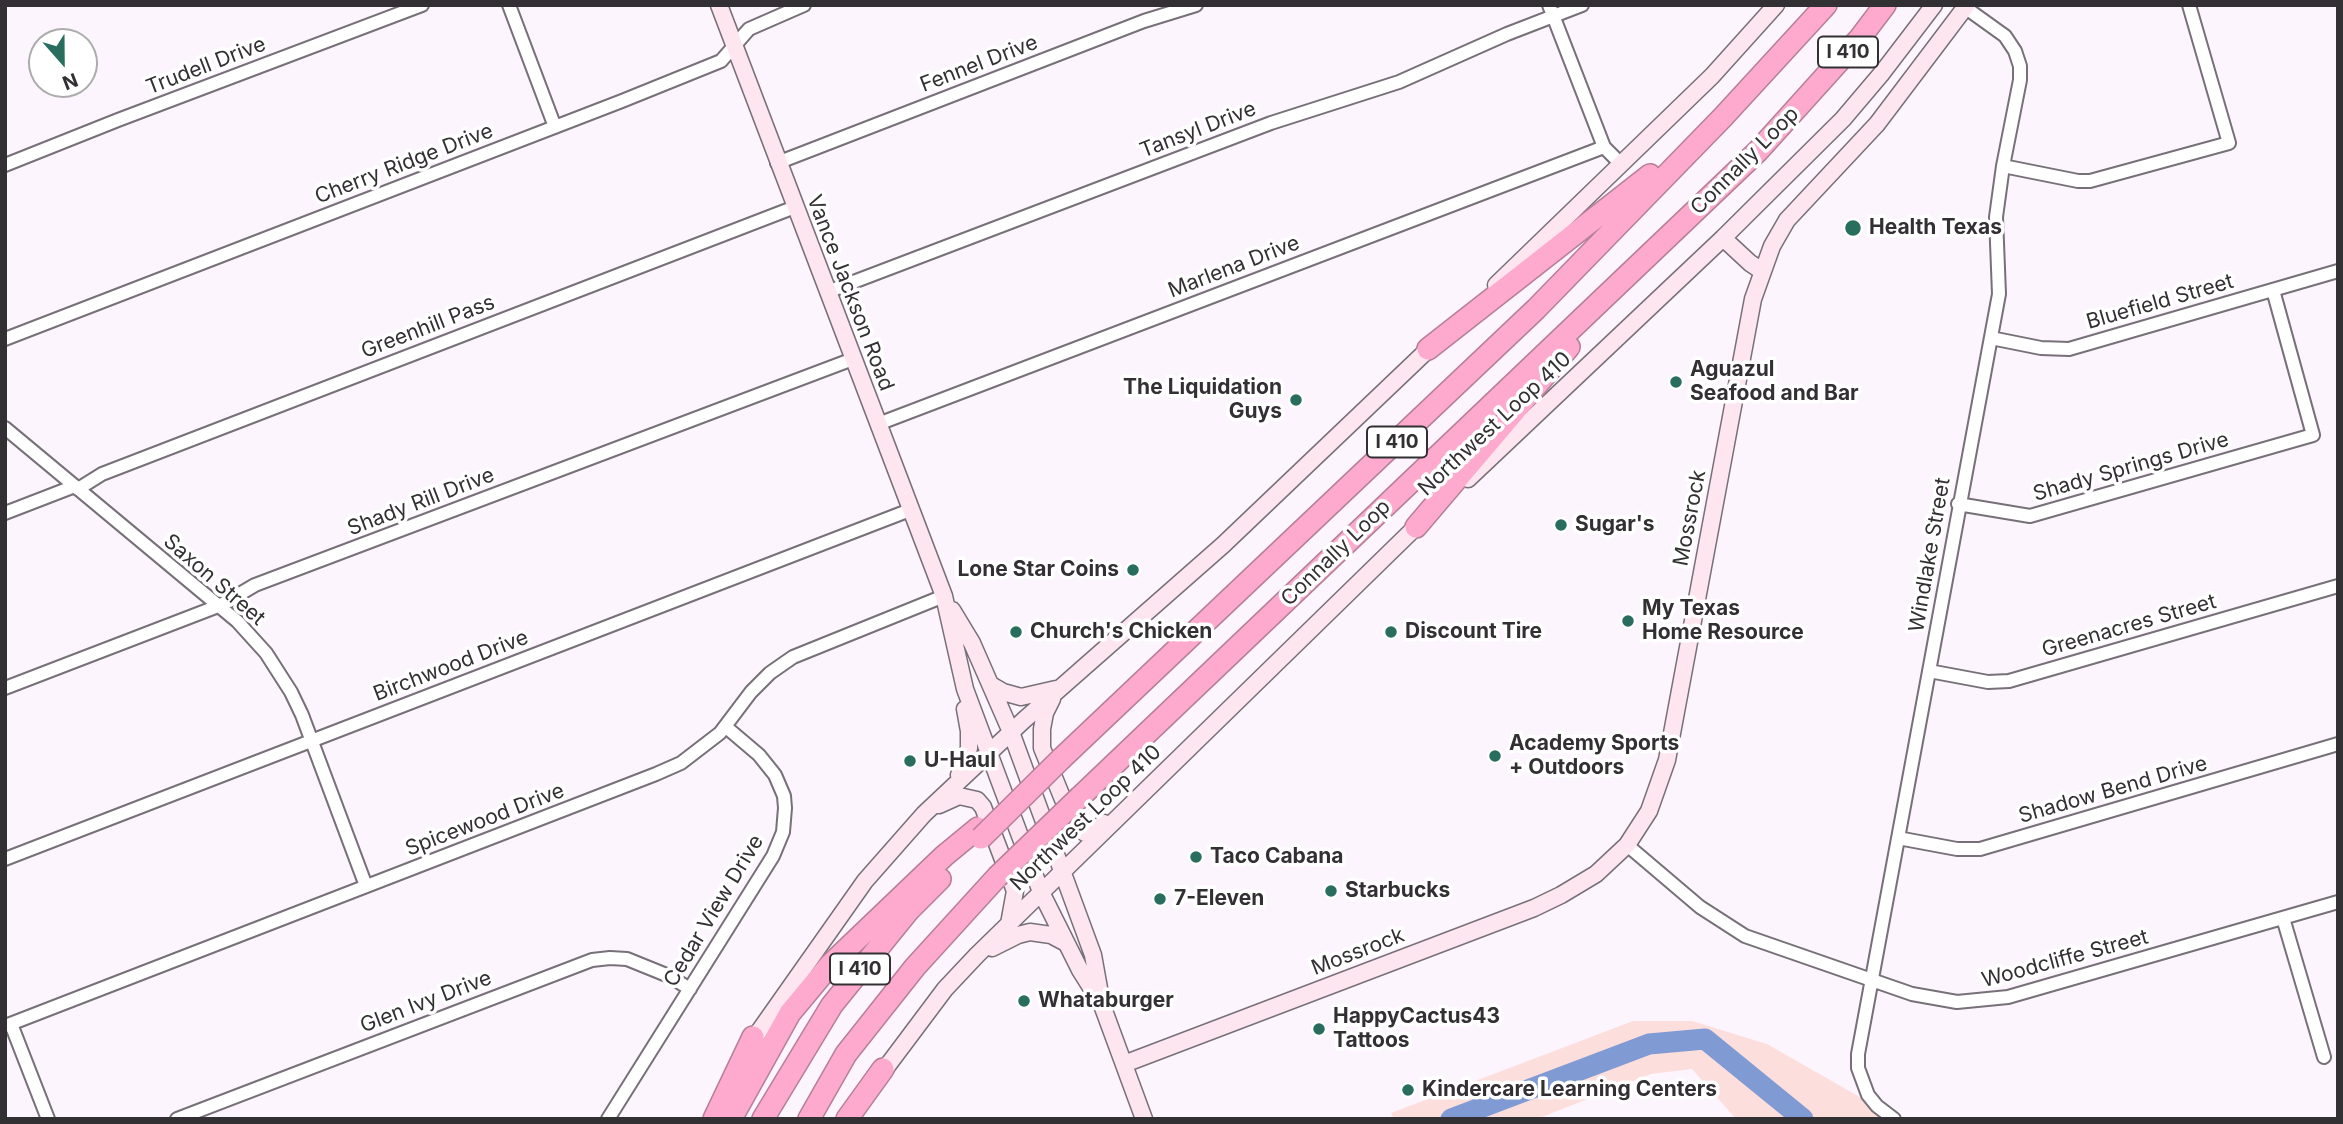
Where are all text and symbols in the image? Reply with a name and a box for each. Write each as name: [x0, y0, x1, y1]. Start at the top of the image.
north arrow: [28, 28, 98, 98]
street label: Fennel Drive: [917, 30, 1041, 98]
street label: Trudell Drive: [143, 32, 269, 100]
road number: I 410: [1818, 36, 1878, 68]
text: N: [59, 68, 81, 95]
street label: Tansyl Drive: [1136, 96, 1260, 164]
street label: Connally Loop: [1686, 102, 1804, 220]
street label: Cherry Ridge Drive: [311, 118, 497, 210]
street label: Vance Jackson Road: [801, 192, 899, 394]
place label: Health Texas: [1869, 215, 2002, 241]
marker: Health Texas: [1843, 218, 1863, 238]
street label: Marlena Drive: [1165, 230, 1303, 304]
street label: Bluefield Street: [2084, 269, 2236, 335]
street label: Greenhill Pass: [358, 290, 498, 364]
street label: Northwest Loop 410: [1413, 347, 1577, 501]
place label: Aguazul Seafood and Bar: [1690, 357, 1859, 407]
marker: Aguazul Seafood and Bar: [1668, 374, 1684, 390]
place label: The Liquidation Guys: [1123, 375, 1282, 425]
marker: The Liquidation Guys: [1288, 392, 1304, 408]
road number: I 410: [1367, 426, 1427, 458]
street label: Shady Springs Drive: [2030, 427, 2232, 507]
street label: Shady Rill Drive: [344, 462, 498, 542]
street label: Mossrock: [1668, 468, 1712, 568]
street label: Windlake Street: [1904, 476, 1956, 634]
street label: Connally Loop: [1276, 494, 1396, 612]
place label: Sugar's: [1575, 512, 1655, 538]
marker: Sugar's: [1553, 517, 1569, 533]
street label: Saxon Street: [158, 529, 270, 631]
place label: Lone Star Coins: [957, 557, 1119, 583]
marker: Lone Star Coins: [1125, 562, 1141, 578]
street label: Greenacres Street: [2039, 589, 2219, 663]
place label: My Texas Home Resource: [1642, 596, 1804, 646]
marker: My Texas Home Resource: [1620, 613, 1636, 629]
place label: Church's Chicken: [1030, 619, 1212, 645]
place label: Discount Tire: [1405, 619, 1542, 645]
marker: Church's Chicken: [1008, 624, 1024, 640]
marker: Discount Tire: [1383, 624, 1399, 640]
street label: Birchwood Drive: [370, 625, 532, 707]
place label: Academy Sports + Outdoors: [1509, 731, 1679, 781]
street label: Northwest Loop 410: [1005, 740, 1167, 896]
place label: U-Haul: [924, 748, 996, 774]
marker: Academy Sports + Outdoors: [1487, 748, 1503, 764]
street label: Shadow Bend Drive: [2016, 751, 2210, 829]
marker: U-Haul: [902, 753, 918, 769]
street label: Spicewood Drive: [402, 778, 568, 862]
street label: Cedar View Drive: [659, 831, 769, 991]
place label: Taco Cabana: [1210, 844, 1344, 870]
marker: Taco Cabana: [1188, 849, 1204, 865]
place label: Starbucks: [1345, 878, 1450, 904]
marker: Starbucks: [1323, 883, 1339, 899]
place label: 7-Eleven: [1174, 886, 1264, 912]
marker: 7-Eleven: [1152, 891, 1168, 907]
street label: Mossrock: [1308, 923, 1408, 981]
street label: Woodcliffe Street: [1979, 925, 2151, 993]
road number: I 410: [830, 953, 890, 984]
street label: Glen Ivy Drive: [357, 965, 495, 1039]
place label: Whataburger: [1038, 988, 1174, 1014]
marker: Whataburger: [1016, 993, 1032, 1009]
place label: HappyCactus43 Tattoos: [1333, 1004, 1500, 1054]
marker: HappyCactus43 Tattoos: [1311, 1021, 1327, 1037]
place label: Kindercare Learning Centers: [1422, 1077, 1717, 1103]
marker: Kindercare Learning Centers: [1400, 1082, 1416, 1098]

